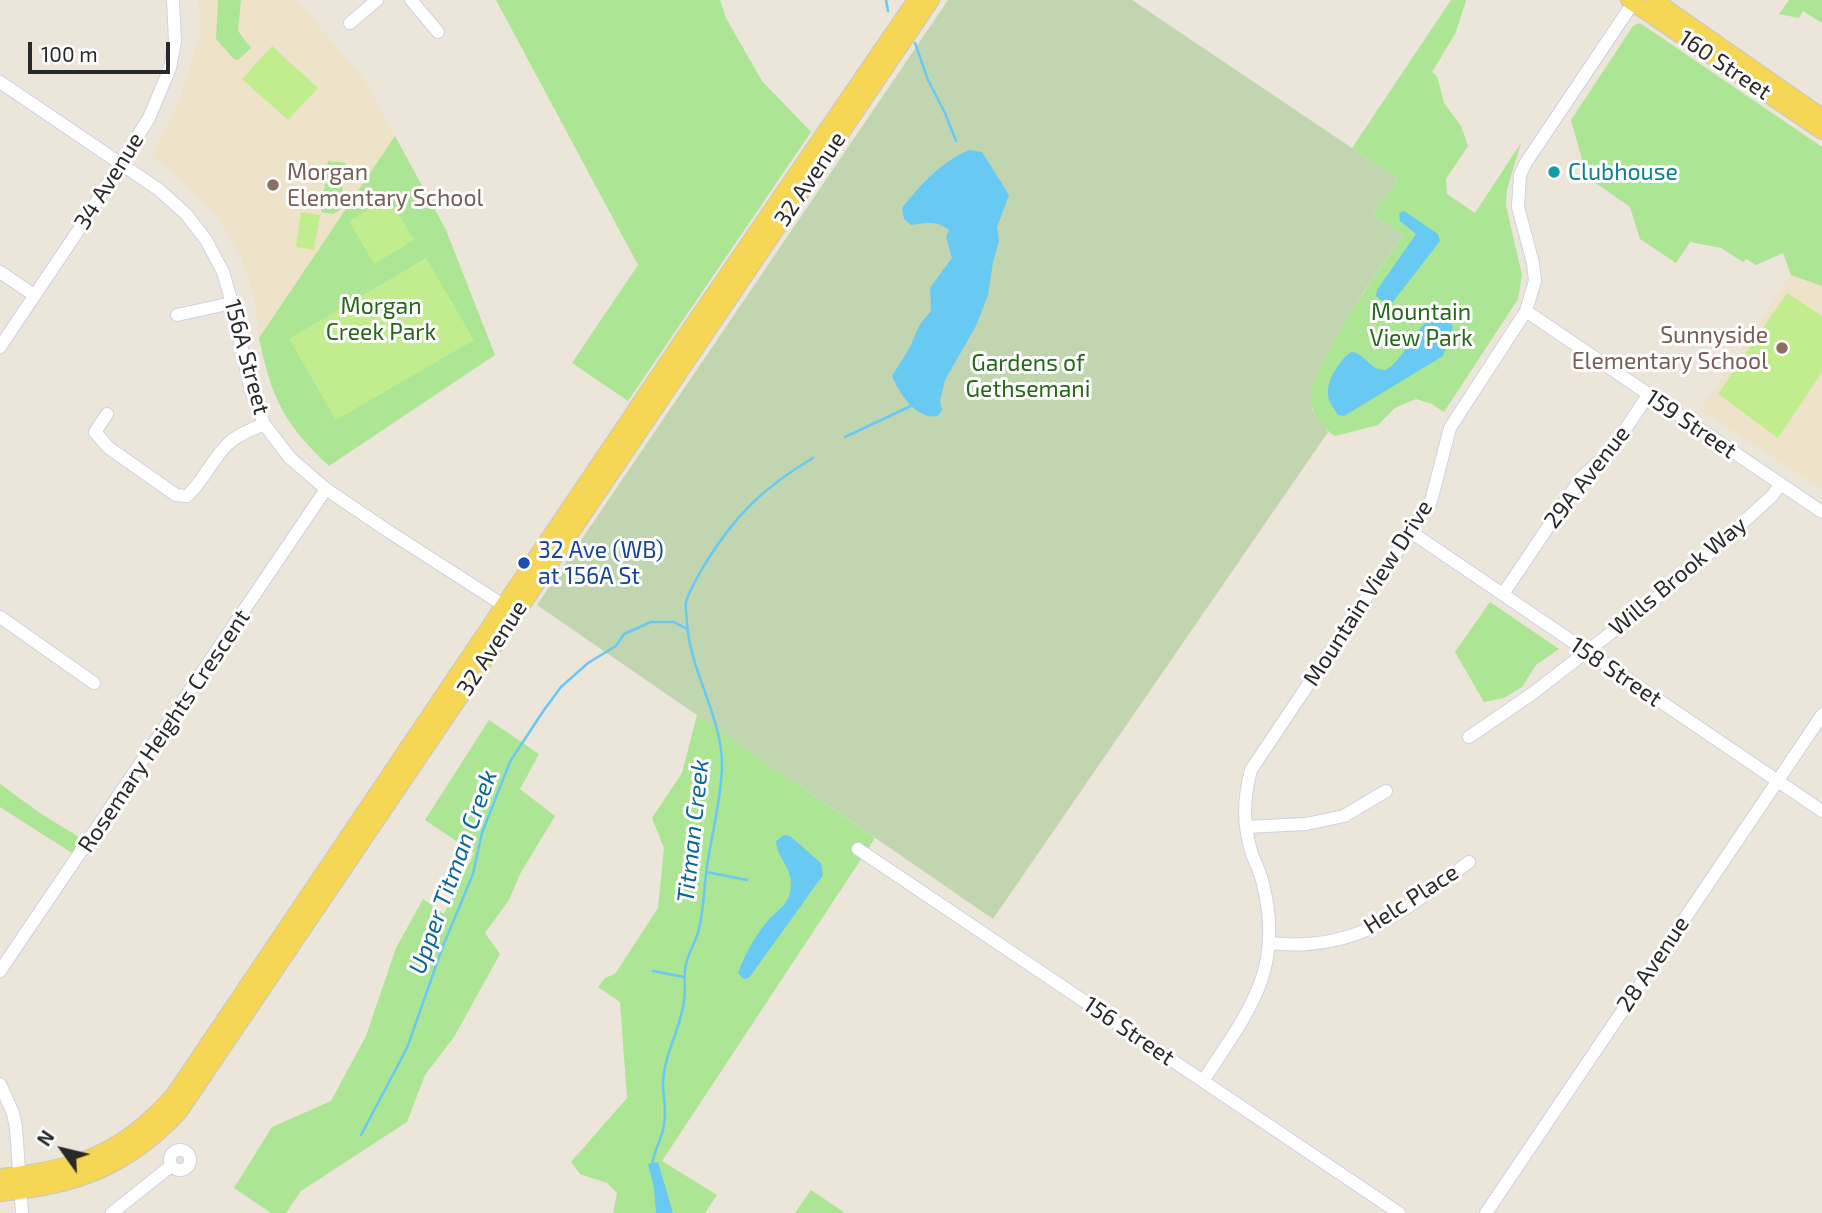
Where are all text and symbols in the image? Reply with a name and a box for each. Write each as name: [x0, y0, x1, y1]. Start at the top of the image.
street label: 160 Street: [1674, 24, 1776, 106]
scale bar: [32, 28, 173, 72]
text: 100 m: [41, 41, 98, 66]
street label: 34 Avenue: [68, 127, 150, 235]
street label: 32 Avenue: [768, 127, 852, 231]
place label: Morgan Elementary School: [287, 158, 483, 212]
place label: Clubhouse: [1568, 158, 1678, 186]
marker: Clubhouse: [1546, 164, 1562, 180]
marker: Morgan Elementary School: [265, 177, 281, 193]
park label: Morgan Creek Park: [326, 292, 436, 346]
street label: 156A Street: [218, 296, 276, 418]
park label: Mountain View Park: [1369, 298, 1473, 352]
place label: Sunnyside Elementary School: [1572, 321, 1768, 375]
marker: Sunnyside Elementary School: [1774, 340, 1790, 356]
park label: Gardens of Gethsemani: [966, 349, 1090, 403]
street label: 159 Street: [1640, 384, 1742, 464]
street label: 29A Avenue: [1538, 420, 1636, 534]
street label: Mountain View Drive: [1298, 495, 1438, 691]
street label: Wills Brook Way: [1604, 511, 1752, 641]
place label: 32 Ave (WB) at 156A St: [538, 536, 664, 590]
marker: 32 Ave (WB) at 156A St: [516, 555, 532, 571]
street label: 32 Avenue: [451, 595, 533, 701]
street label: Rosemary Heights Crescent: [72, 604, 256, 858]
street label: 158 Street: [1565, 631, 1667, 713]
water label: Titman Creek: [671, 758, 715, 904]
water label: Upper Titman Creek: [403, 766, 503, 978]
street label: Helc Place: [1358, 858, 1464, 940]
street label: 28 Avenue: [1611, 911, 1695, 1017]
street label: 156 Street: [1078, 991, 1180, 1071]
north arrow: [28, 1115, 98, 1185]
text: N: [32, 1126, 59, 1150]

